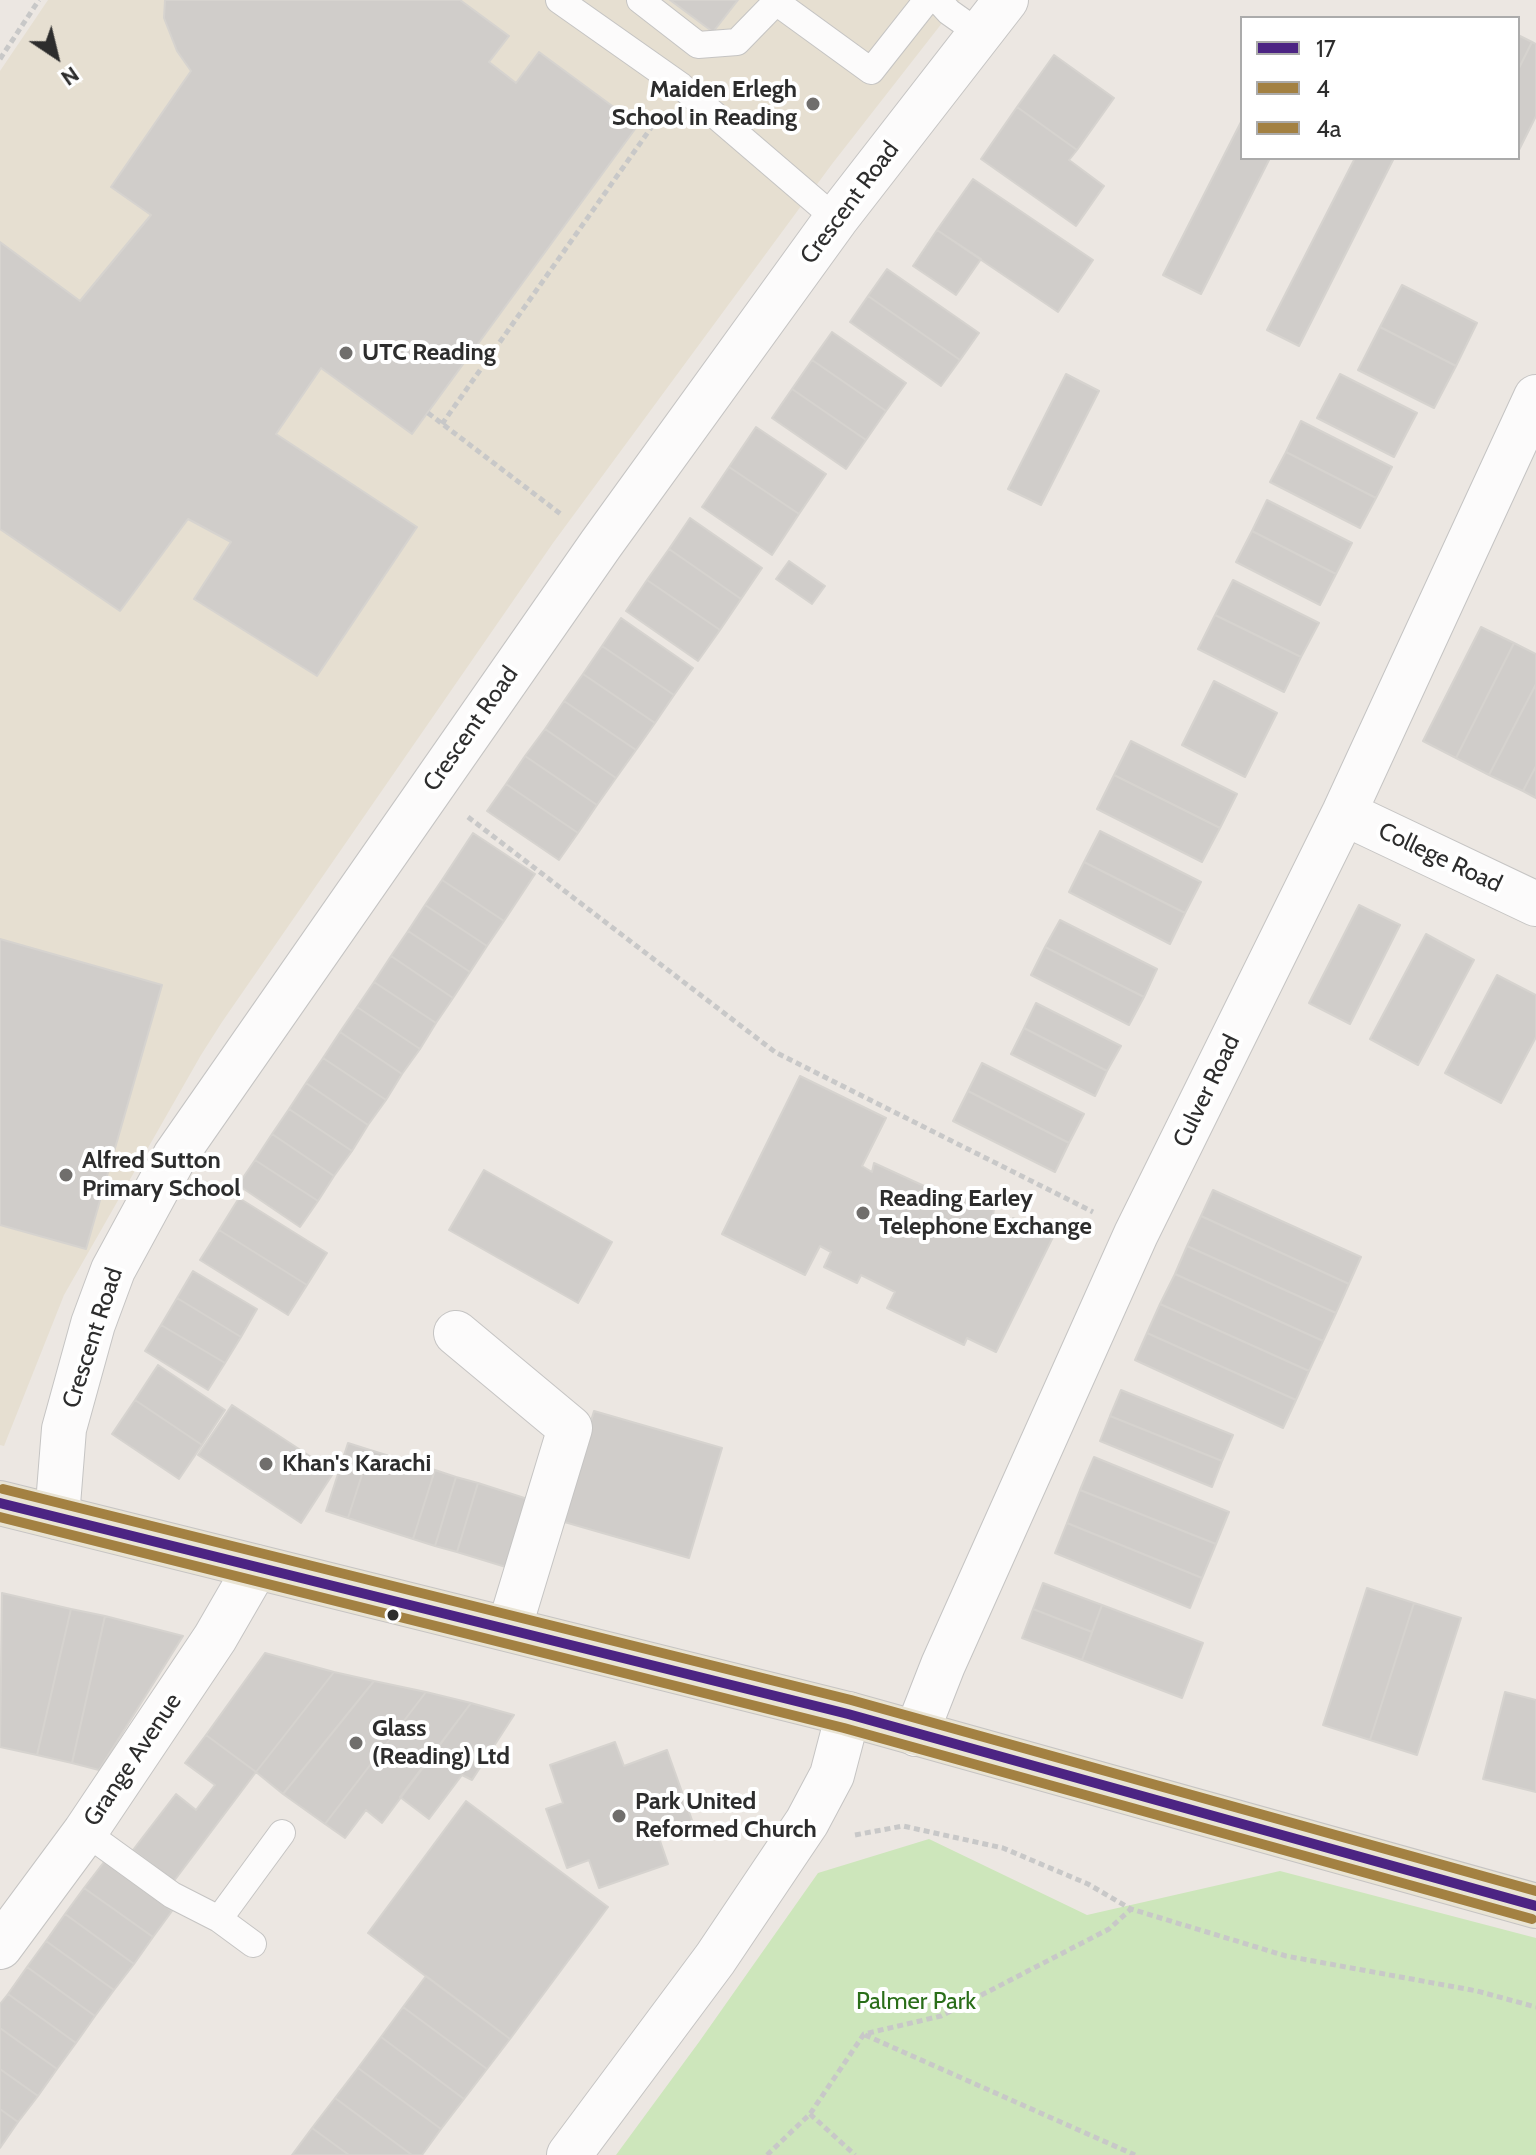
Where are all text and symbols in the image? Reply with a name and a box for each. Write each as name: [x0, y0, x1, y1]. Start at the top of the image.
north arrow: [16, 16, 96, 96]
legend: [1240, 16, 1520, 160]
text: 17: [1316, 34, 1336, 63]
text: N: [56, 61, 84, 92]
text: 4: [1316, 74, 1330, 103]
place label: Maiden Erlegh School in Reading: [612, 76, 797, 132]
marker: Maiden Erlegh School in Reading: [804, 95, 822, 113]
text: 4a: [1316, 114, 1341, 143]
street label: Crescent Road: [795, 136, 905, 270]
place label: UTC Reading: [362, 339, 496, 367]
marker: UTC Reading: [337, 344, 355, 362]
street label: Crescent Road: [417, 661, 525, 797]
street label: College Road: [1374, 817, 1506, 899]
street label: Culver Road: [1167, 1030, 1247, 1152]
place label: Alfred Sutton Primary School: [82, 1147, 241, 1203]
marker: Alfred Sutton Primary School: [57, 1166, 75, 1184]
place label: Reading Earley Telephone Exchange: [879, 1185, 1092, 1241]
marker: Reading Earley Telephone Exchange: [854, 1204, 872, 1222]
street label: Crescent Road: [57, 1264, 129, 1412]
place label: Khan's Karachi: [282, 1450, 431, 1478]
marker: Khan's Karachi: [257, 1455, 275, 1473]
unlabelled marker: [385, 1607, 401, 1623]
street label: Grange Avenue: [78, 1688, 188, 1832]
place label: Glass (Reading) Ltd: [372, 1715, 510, 1771]
marker: Glass (Reading) Ltd: [347, 1734, 365, 1752]
place label: Park United Reformed Church: [635, 1788, 817, 1844]
marker: Park United Reformed Church: [610, 1807, 628, 1825]
park label: Palmer Park: [856, 1988, 976, 2016]

